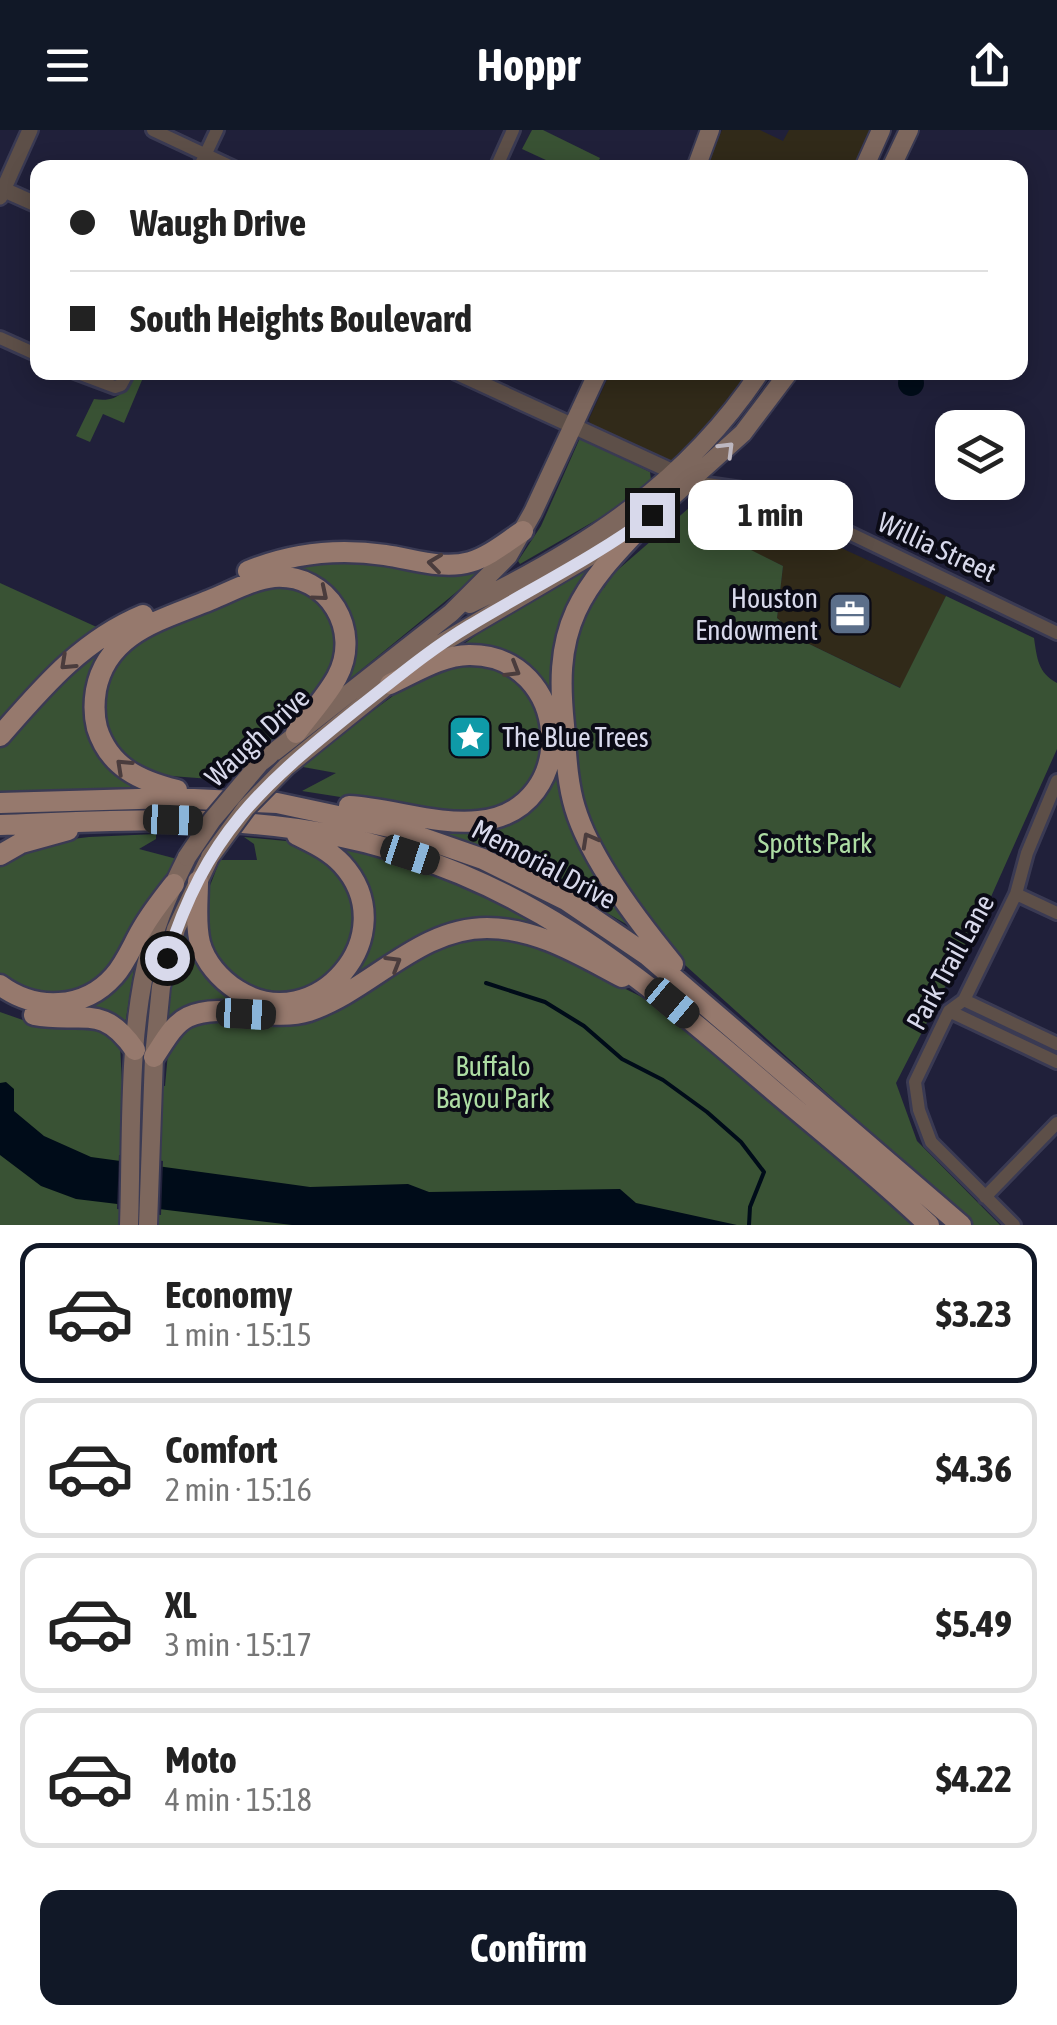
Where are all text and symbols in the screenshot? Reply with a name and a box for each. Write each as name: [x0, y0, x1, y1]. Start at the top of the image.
icon: menu: [40, 38, 95, 93]
icon: share: [962, 38, 1017, 93]
text: Hoppr: [477, 39, 580, 91]
text: Waugh Drive: [130, 201, 306, 244]
text: South Heights Boulevard: [130, 297, 472, 340]
map controls: [935, 410, 1025, 500]
button: layers: [935, 410, 1025, 500]
one-way arrow: [715, 442, 733, 460]
callout: 1 min: [687, 480, 852, 550]
route end: [630, 493, 675, 538]
text: 1 min: [738, 496, 803, 533]
street label: Willia Street: [873, 506, 1001, 588]
one-way arrow: [427, 553, 443, 574]
one-way arrow: [310, 582, 328, 600]
place label: Houston Endowment: [695, 582, 818, 646]
office icon: Houston Endowment: [827, 591, 873, 637]
one-way arrow: [60, 651, 79, 669]
one-way arrow: [502, 658, 520, 677]
street label: Waugh Drive: [199, 681, 315, 793]
place icon: The Blue Trees: [447, 714, 493, 760]
place label: The Blue Trees: [502, 721, 649, 753]
one-way arrow: [117, 760, 135, 778]
car: [142, 804, 204, 836]
street label: Memorial Drive: [467, 813, 621, 915]
park label: Spotts Park: [758, 827, 872, 859]
car: [377, 831, 443, 879]
one-way arrow: [582, 832, 601, 850]
street label: Park Trail Lane: [900, 889, 1000, 1035]
route start: [145, 936, 190, 981]
one-way arrow: [383, 956, 401, 976]
car: [639, 972, 705, 1034]
car: [215, 997, 277, 1031]
park label: Buffalo Bayou Park: [436, 1050, 550, 1114]
icon: car: [45, 1268, 135, 1358]
text: Economy: [165, 1273, 292, 1316]
text: $3.23: [936, 1292, 1012, 1335]
text: 1 min · 15:15: [165, 1316, 312, 1353]
icon: car: [45, 1423, 135, 1513]
text: Comfort: [165, 1428, 277, 1471]
text: $4.36: [936, 1447, 1012, 1490]
text: 2 min · 15:16: [165, 1471, 312, 1508]
icon: car: [45, 1578, 135, 1668]
text: XL: [165, 1583, 197, 1626]
text: $5.49: [936, 1602, 1012, 1645]
text: 3 min · 15:17: [165, 1626, 312, 1663]
icon: car: [45, 1733, 135, 1823]
text: Moto: [165, 1738, 237, 1781]
text: $4.22: [936, 1757, 1012, 1800]
text: 4 min · 15:18: [165, 1781, 312, 1818]
button: Confirm: [40, 1890, 1017, 2005]

